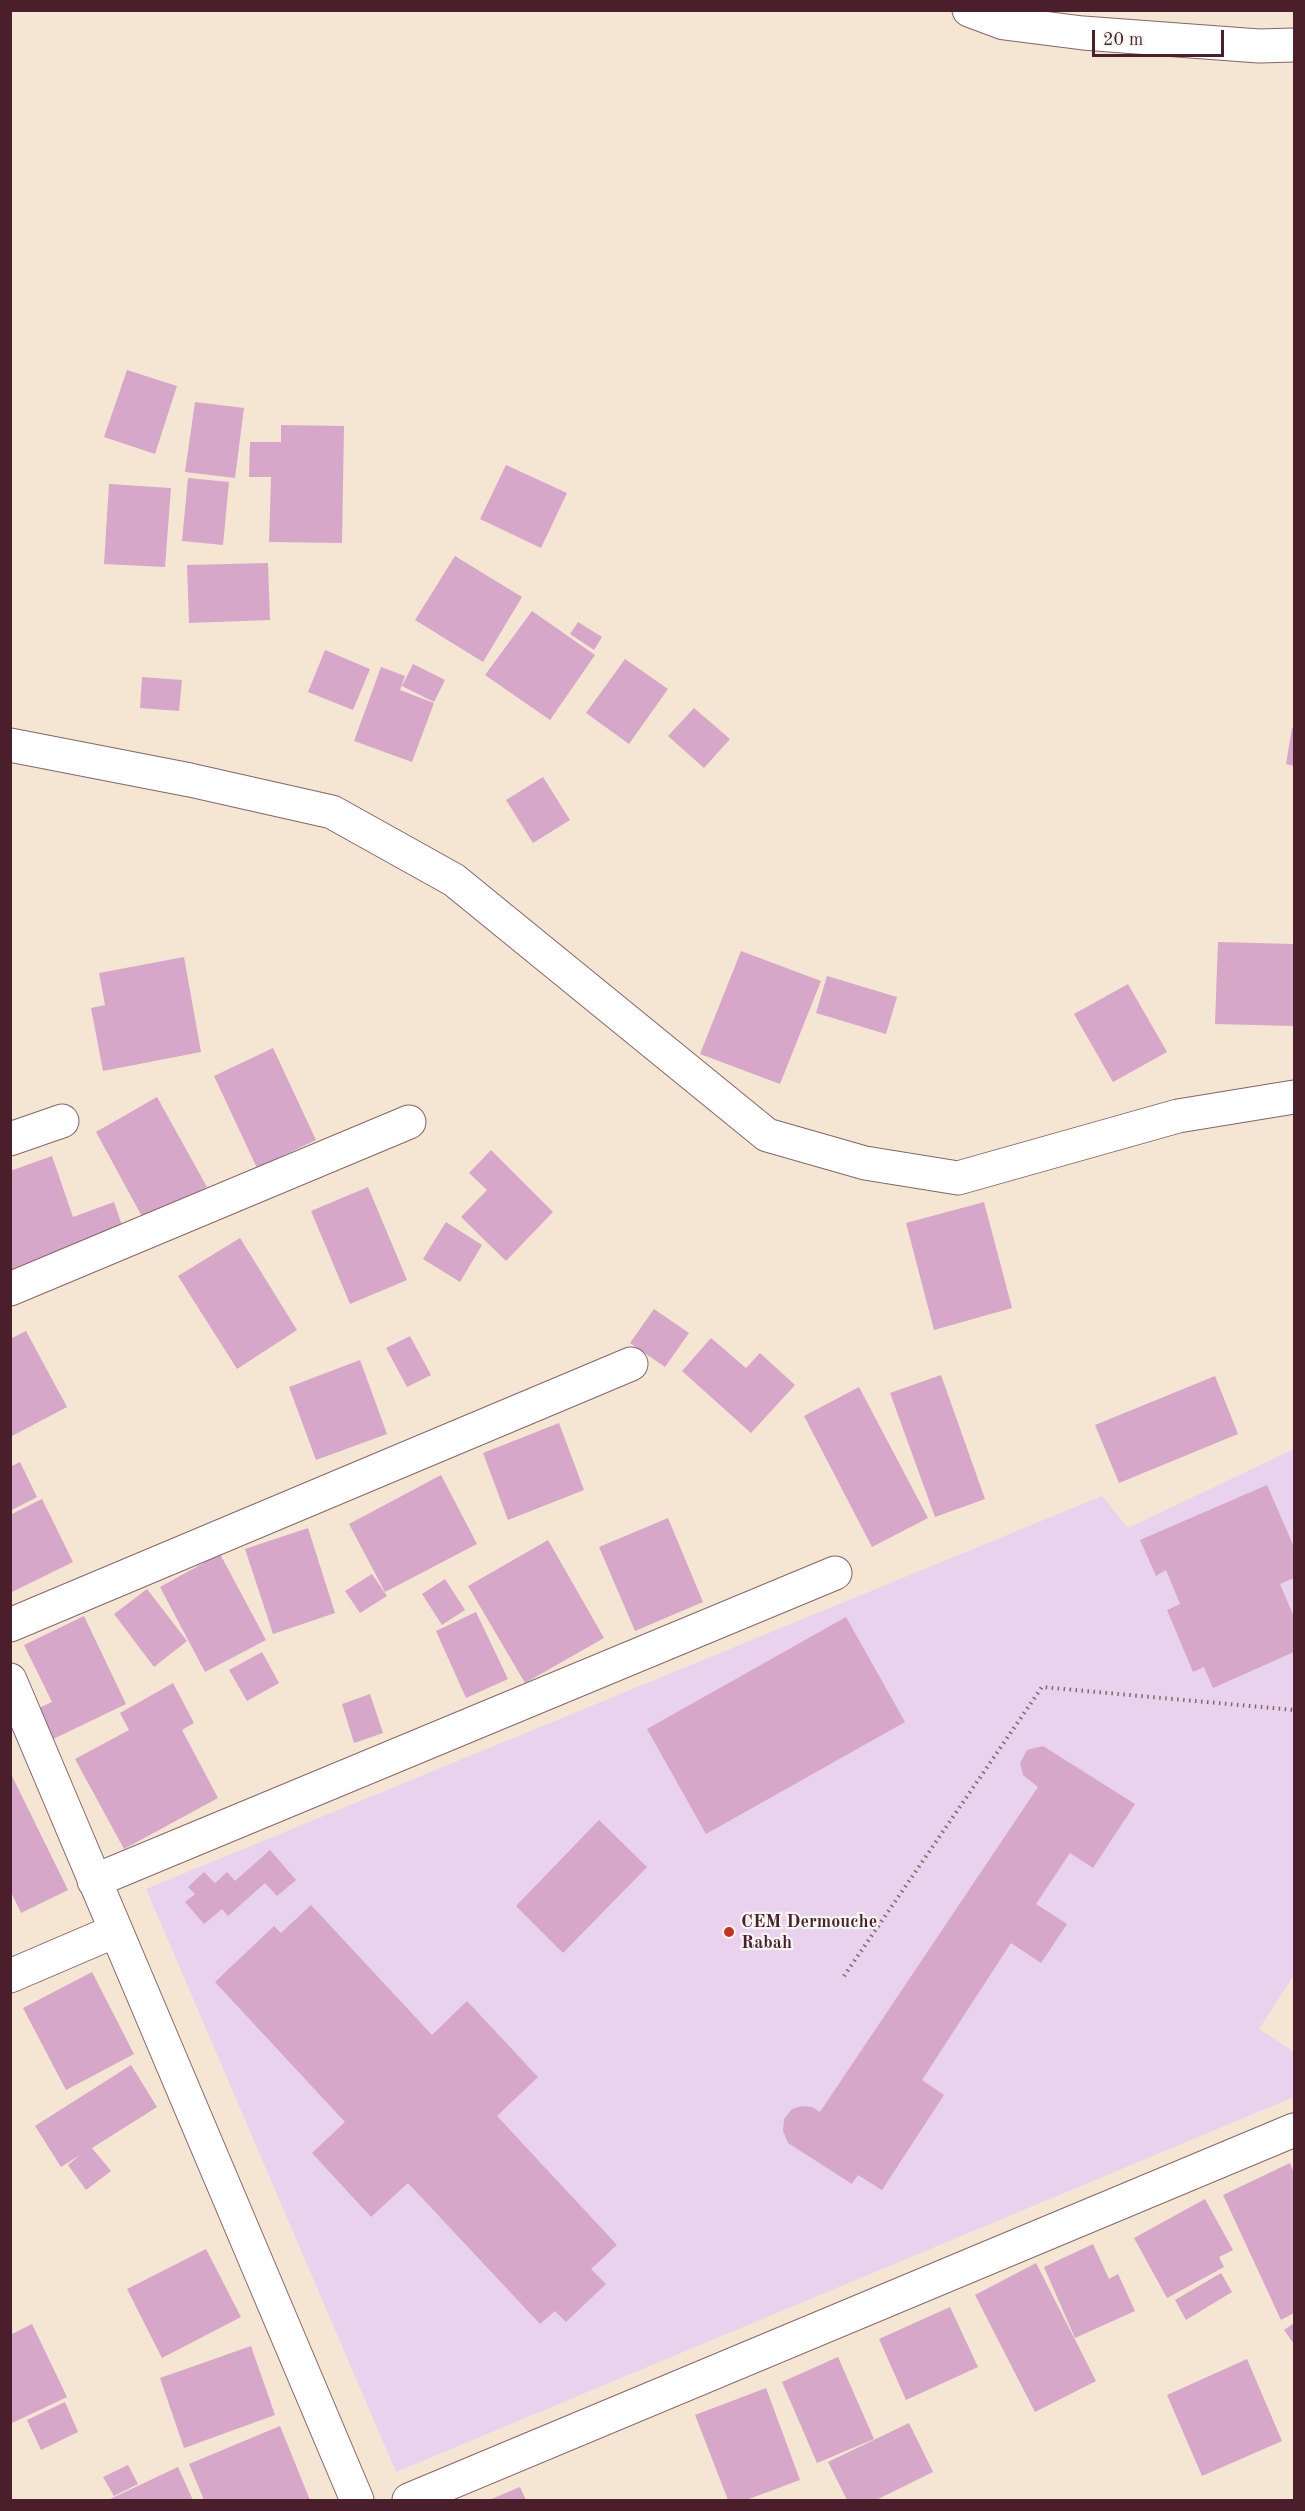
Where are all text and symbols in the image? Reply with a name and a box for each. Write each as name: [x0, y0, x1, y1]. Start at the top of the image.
scale bar: [1095, 18, 1227, 56]
text: 20 m: [1103, 31, 1143, 49]
place label: CEM Dermouche Rabah: [741, 1911, 877, 1954]
marker: CEM Dermouche Rabah: [722, 1925, 736, 1939]

